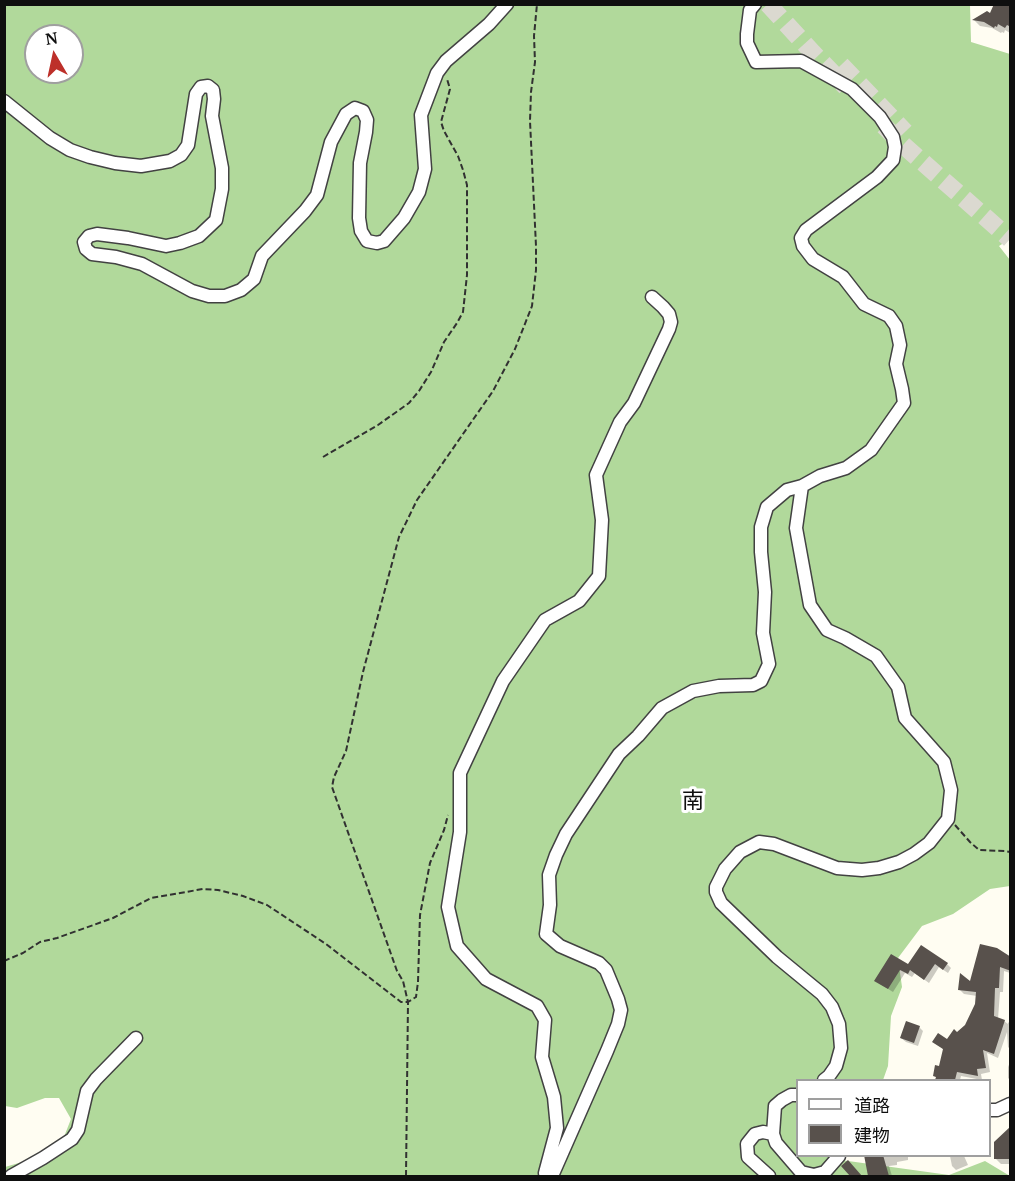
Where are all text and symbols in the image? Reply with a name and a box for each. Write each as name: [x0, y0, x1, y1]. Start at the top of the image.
north arrow: [24, 24, 84, 84]
text: N: [44, 26, 59, 50]
district label: 南: [682, 789, 704, 815]
legend: [796, 1079, 991, 1157]
text: 道路: [854, 1093, 890, 1117]
text: 建物: [854, 1123, 890, 1147]

